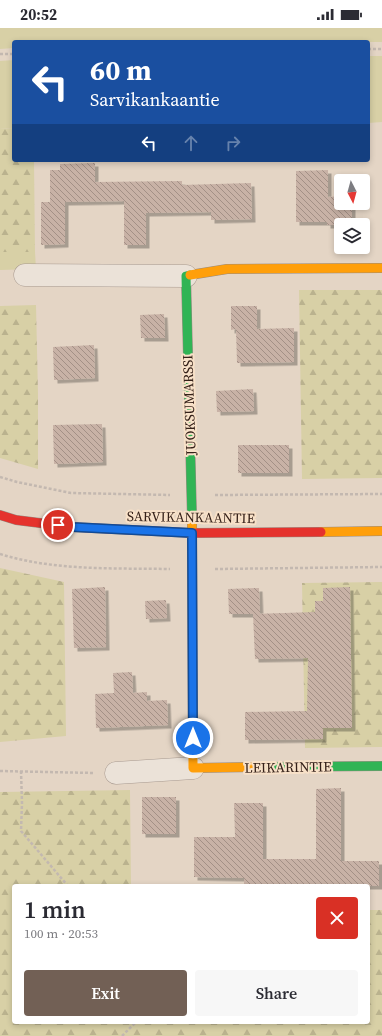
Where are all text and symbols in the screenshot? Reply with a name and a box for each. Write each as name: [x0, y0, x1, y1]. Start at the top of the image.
text: 20:52: [20, 4, 57, 25]
text: 60 m: [90, 51, 152, 89]
icon: left: [24, 56, 76, 108]
text: Sarvikankaantie: [90, 87, 220, 112]
icon: left: [138, 132, 160, 154]
icon: ahead: [180, 132, 202, 154]
icon: right: [222, 132, 244, 154]
north arrow: [334, 174, 370, 210]
map controls: [334, 174, 370, 254]
button: layers: [334, 218, 370, 254]
street label: JUOKSUMARSSI: [177, 354, 201, 457]
street label: SARVIKANKAANTIE: [127, 506, 255, 528]
pin: [41, 508, 75, 542]
icon: arrive: [47, 514, 69, 536]
position arrow: [172, 717, 214, 759]
street label: LEIKARINTIE: [244, 756, 332, 778]
text: 1 min: [24, 893, 86, 926]
button: close: [316, 897, 358, 939]
text: 100 m · 20:53: [24, 925, 98, 942]
button: Exit: [24, 970, 187, 1016]
button: Share: [195, 970, 358, 1016]

